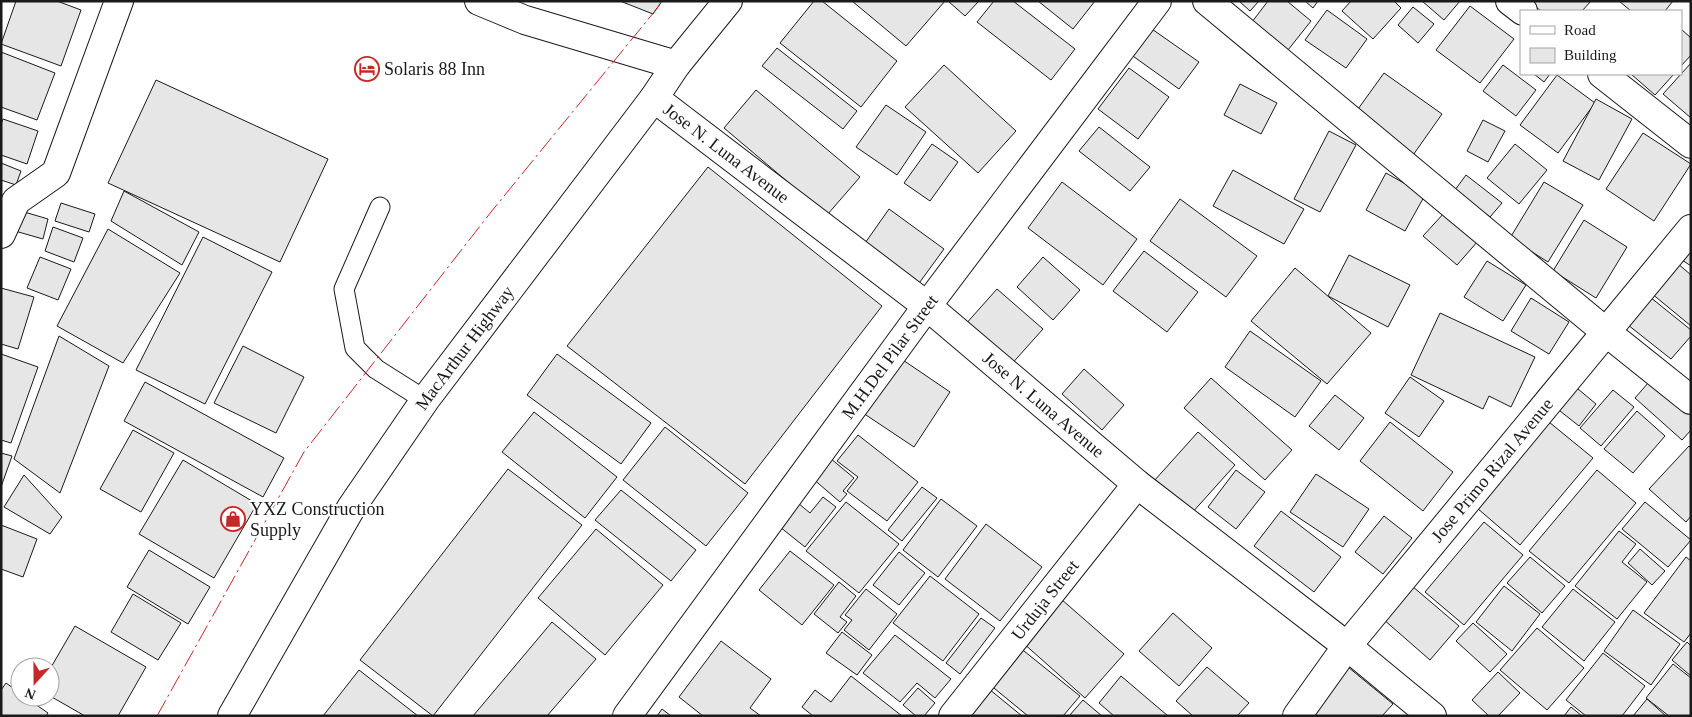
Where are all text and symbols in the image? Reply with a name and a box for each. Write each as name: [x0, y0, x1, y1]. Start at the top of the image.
legend: [1520, 10, 1682, 75]
text: Road: [1564, 22, 1596, 38]
text: Building: [1564, 47, 1617, 63]
hotel icon: Solaris 88 Inn: [354, 56, 380, 82]
place label: Solaris 88 Inn: [384, 59, 485, 79]
street label: Jose N. Luna Avenue: [660, 99, 793, 207]
street label: MacArthur Highway: [411, 282, 518, 414]
street label: M.H.Del Pilar Street: [838, 291, 942, 423]
street label: Jose N. Luna Avenue: [979, 348, 1108, 462]
street label: Jose Primo Rizal Avenue: [1427, 394, 1557, 546]
place label: YXZ Construction Supply: [250, 499, 385, 540]
shop icon: YXZ Construction Supply: [220, 506, 246, 532]
street label: Urduja Street: [1007, 556, 1083, 644]
north arrow: [10, 657, 60, 707]
text: N: [23, 685, 38, 702]

